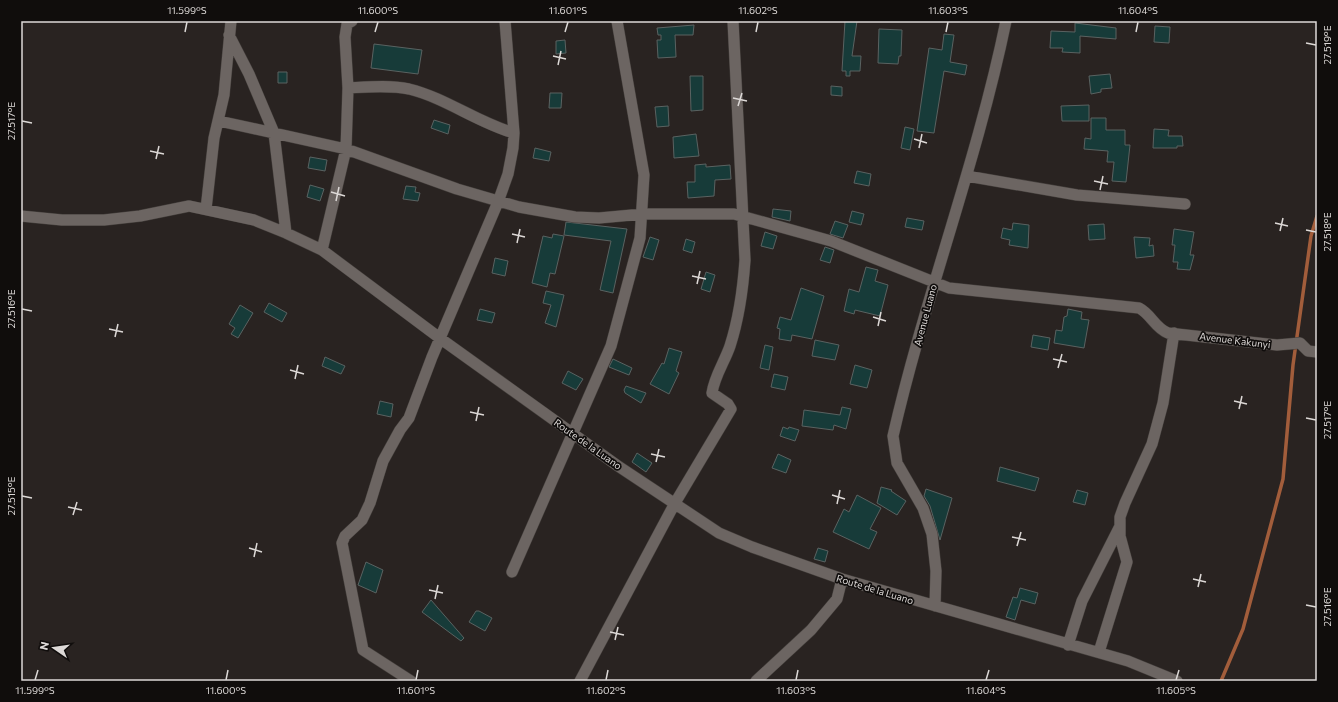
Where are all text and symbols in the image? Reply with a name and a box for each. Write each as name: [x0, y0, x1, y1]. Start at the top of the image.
text: 11.599°S: [167, 4, 207, 16]
text: 11.600°S: [358, 4, 398, 16]
text: 11.601°S: [549, 4, 587, 16]
text: 11.602°S: [738, 4, 778, 16]
text: 11.603°S: [928, 4, 968, 16]
text: 11.604°S: [1118, 4, 1158, 16]
text: 27.519°E: [1321, 25, 1333, 65]
text: 27.517°E: [5, 102, 17, 140]
text: 27.518°E: [1321, 212, 1333, 252]
street label: Avenue Luano: [911, 283, 939, 347]
text: 27.516°E: [5, 289, 17, 329]
street label: Avenue Kakunyi: [1199, 330, 1271, 350]
text: 27.517°E: [1321, 401, 1333, 439]
street label: Route de la Luano: [552, 416, 624, 472]
text: 27.515°E: [5, 476, 17, 515]
street label: Route de la Luano: [835, 572, 915, 606]
text: 27.516°E: [1321, 587, 1333, 627]
north arrow: [34, 628, 74, 668]
text: N: [37, 640, 51, 651]
text: 11.599°S: [15, 684, 55, 696]
text: 11.600°S: [206, 684, 246, 696]
text: 11.601°S: [397, 684, 435, 696]
text: 11.602°S: [586, 684, 626, 696]
text: 11.603°S: [776, 684, 816, 696]
text: 11.604°S: [966, 684, 1006, 696]
text: 11.605°S: [1156, 684, 1196, 696]

